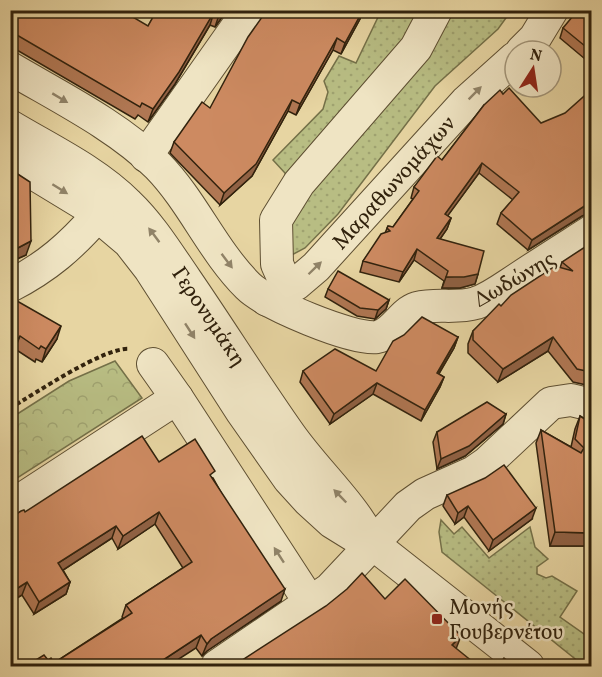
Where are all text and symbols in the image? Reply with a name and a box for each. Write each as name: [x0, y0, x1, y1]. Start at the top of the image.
north arrow: [503, 39, 563, 99]
text: N: [528, 44, 544, 68]
one-way arrow: [468, 87, 482, 101]
one-way arrow: [52, 93, 68, 104]
street label: Μαραθωνομάχων: [326, 110, 464, 257]
one-way arrow: [52, 184, 68, 195]
one-way arrow: [148, 227, 160, 243]
street label: Δωδώνης: [469, 244, 562, 316]
one-way arrow: [221, 254, 233, 269]
street label: Γερονυμάκη: [163, 261, 253, 374]
one-way arrow: [308, 261, 322, 275]
one-way arrow: [184, 323, 195, 339]
one-way arrow: [333, 488, 347, 503]
one-way arrow: [274, 547, 285, 563]
place label: Μονής Γουβερνέτου: [449, 593, 563, 649]
marker: Μονής Γουβερνέτου: [430, 612, 444, 626]

